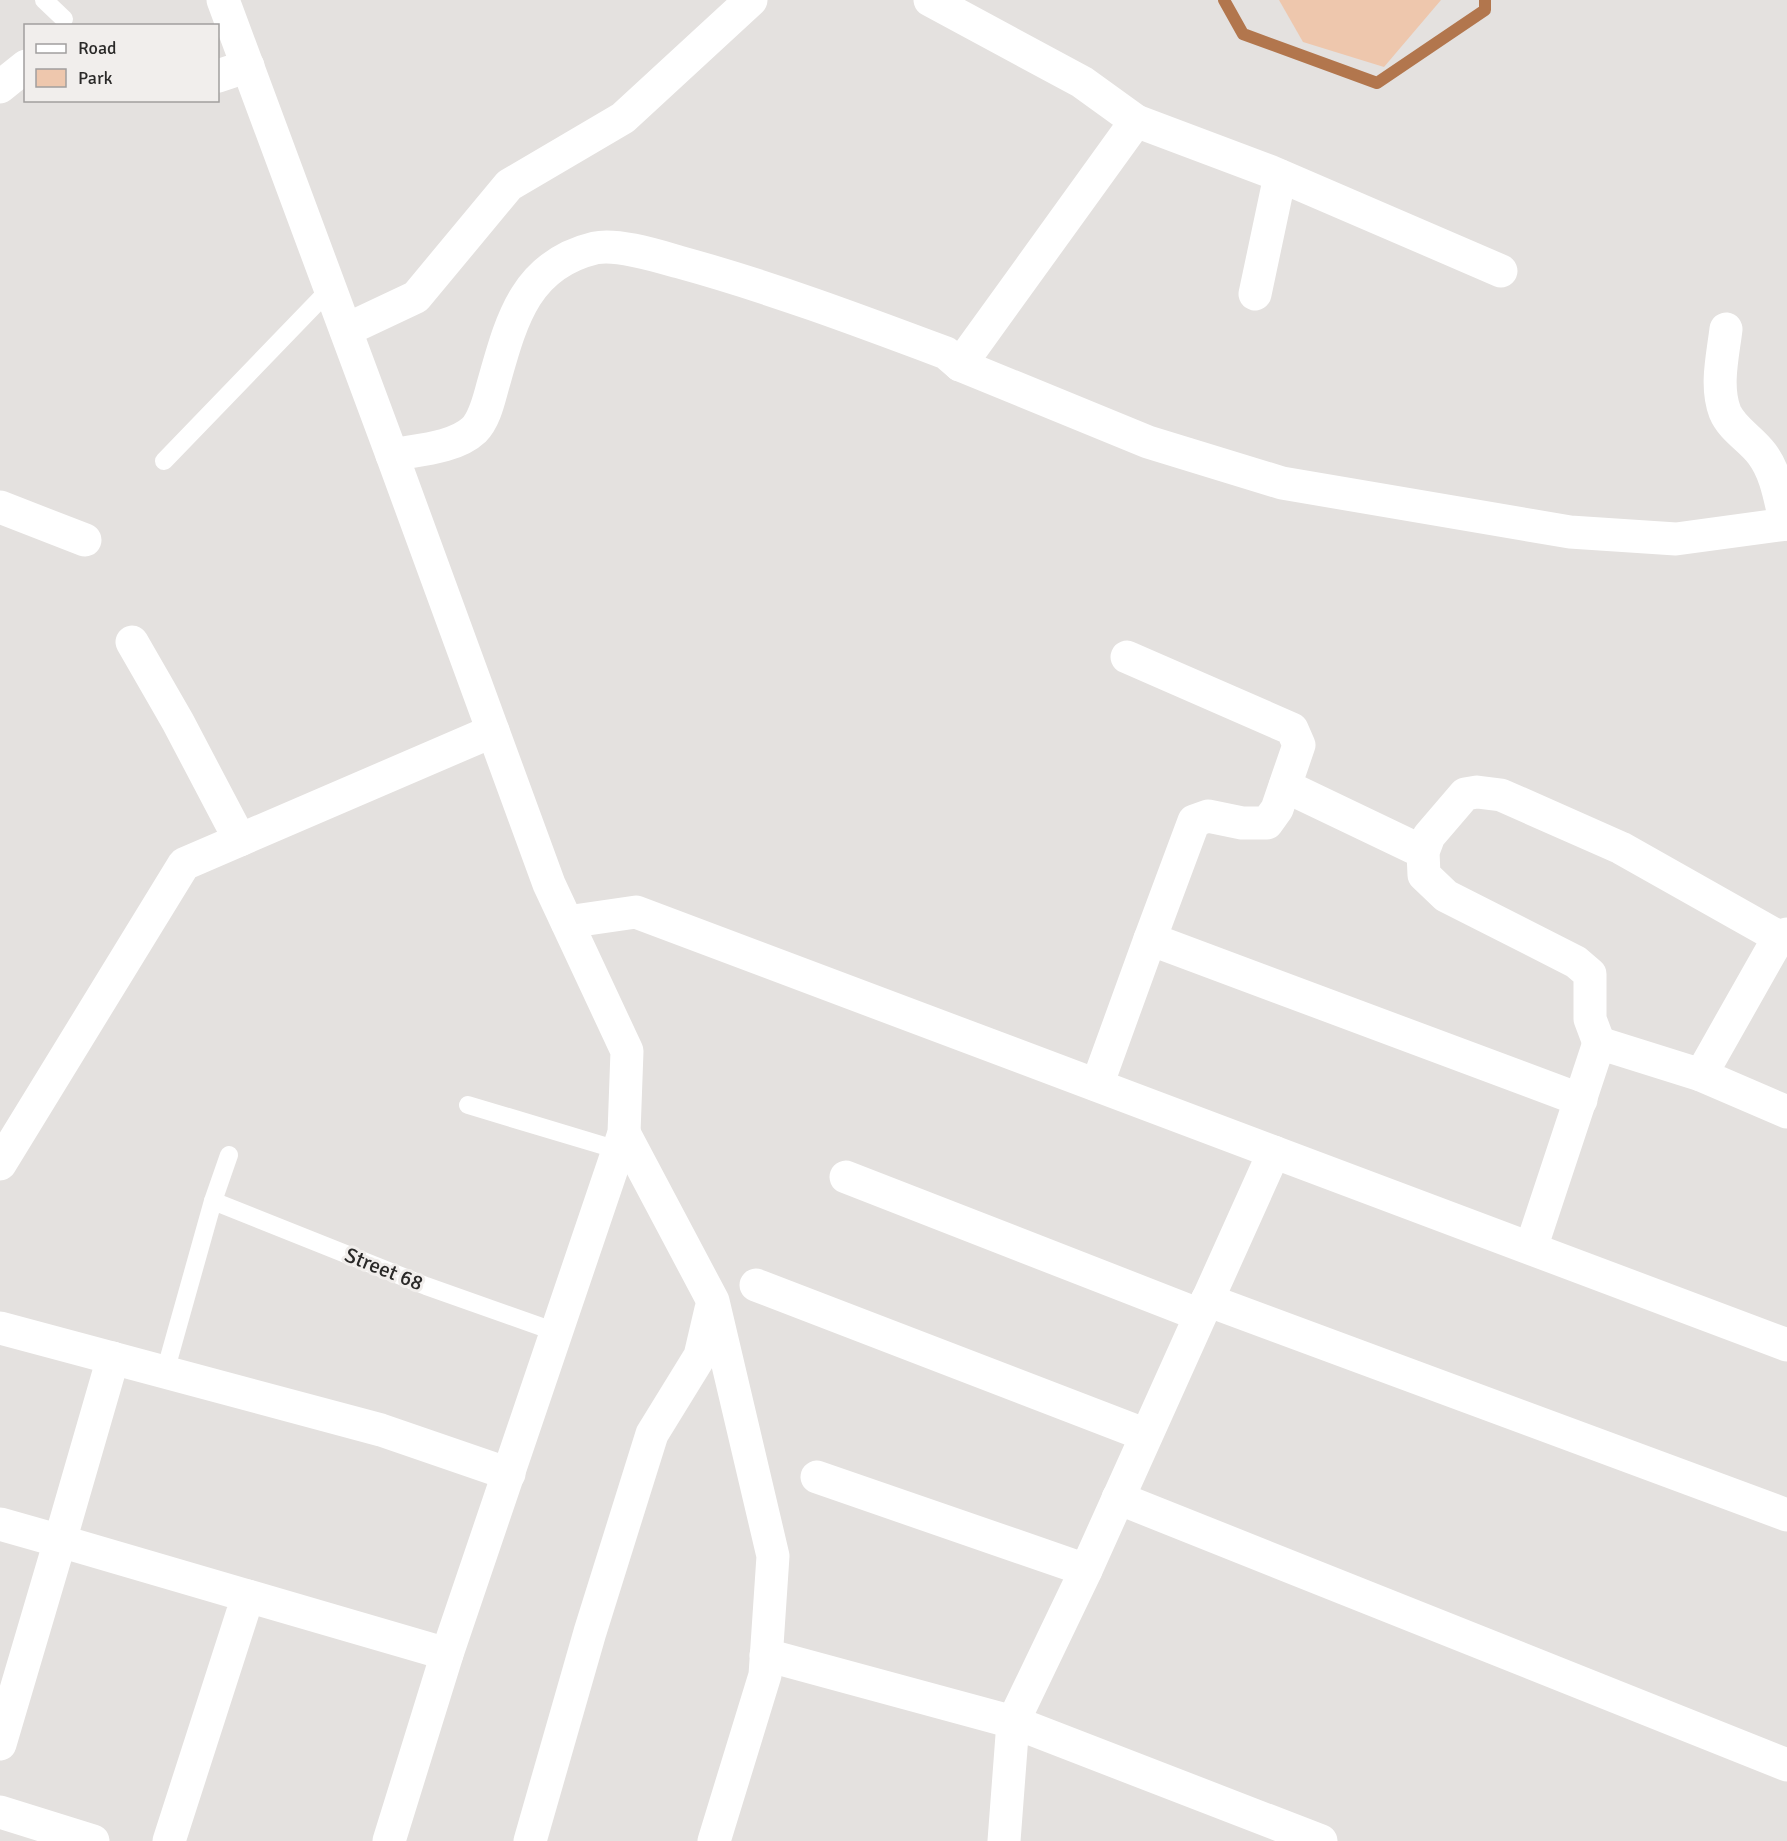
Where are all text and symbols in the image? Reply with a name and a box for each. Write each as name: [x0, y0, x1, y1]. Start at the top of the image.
legend: [24, 24, 219, 102]
text: Road: [78, 37, 117, 59]
text: Park: [78, 67, 113, 89]
street label: Street 68: [341, 1242, 427, 1296]

